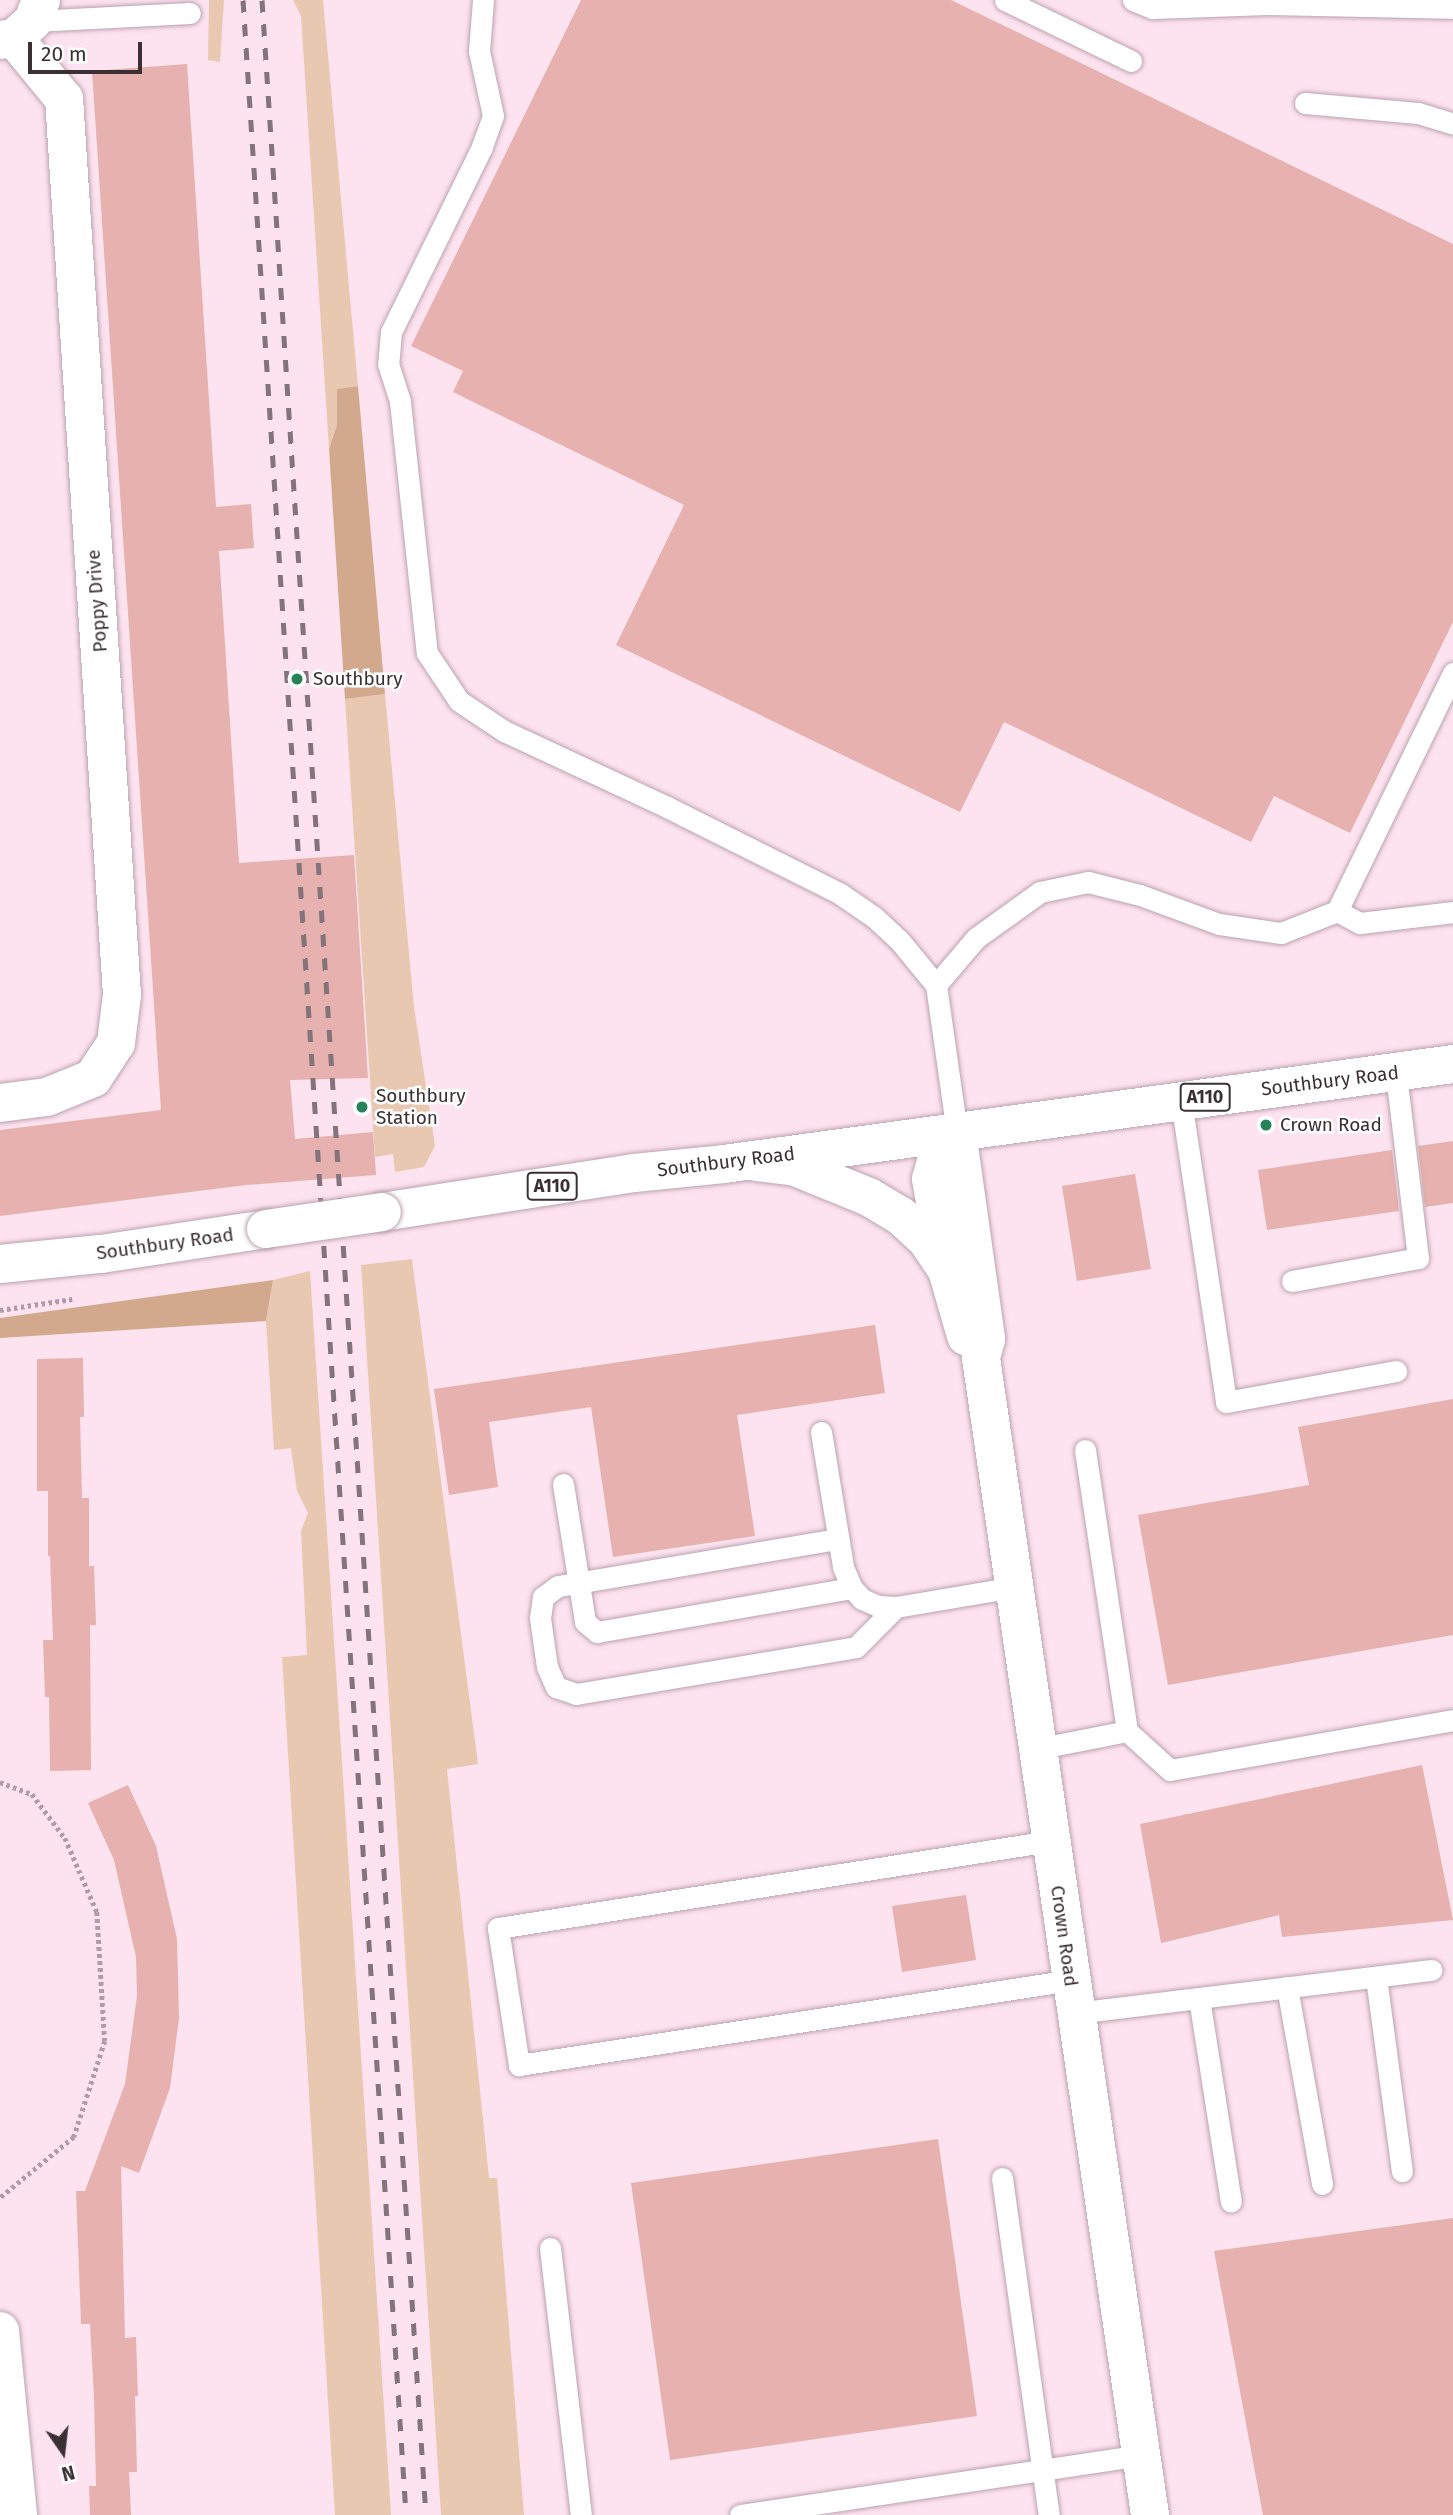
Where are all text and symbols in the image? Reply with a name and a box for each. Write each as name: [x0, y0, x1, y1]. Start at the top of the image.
scale bar: [32, 28, 145, 72]
text: 20 m: [41, 41, 87, 67]
street label: Poppy Drive: [82, 549, 112, 653]
place label: Southbury: [313, 668, 403, 690]
marker: Southbury: [287, 669, 307, 689]
street label: Southbury Road: [1260, 1061, 1400, 1101]
road number: A110: [1179, 1082, 1231, 1112]
place label: Southbury Station: [376, 1085, 466, 1129]
marker: Southbury Station: [354, 1099, 370, 1115]
place label: Crown Road: [1280, 1114, 1382, 1136]
marker: Crown Road: [1258, 1117, 1274, 1133]
street label: Southbury Road: [656, 1142, 796, 1182]
road number: A110: [526, 1171, 578, 1200]
street label: Southbury Road: [95, 1223, 235, 1265]
street label: Crown Road: [1046, 1884, 1082, 1988]
north arrow: [28, 2417, 98, 2487]
text: N: [59, 2460, 77, 2486]

